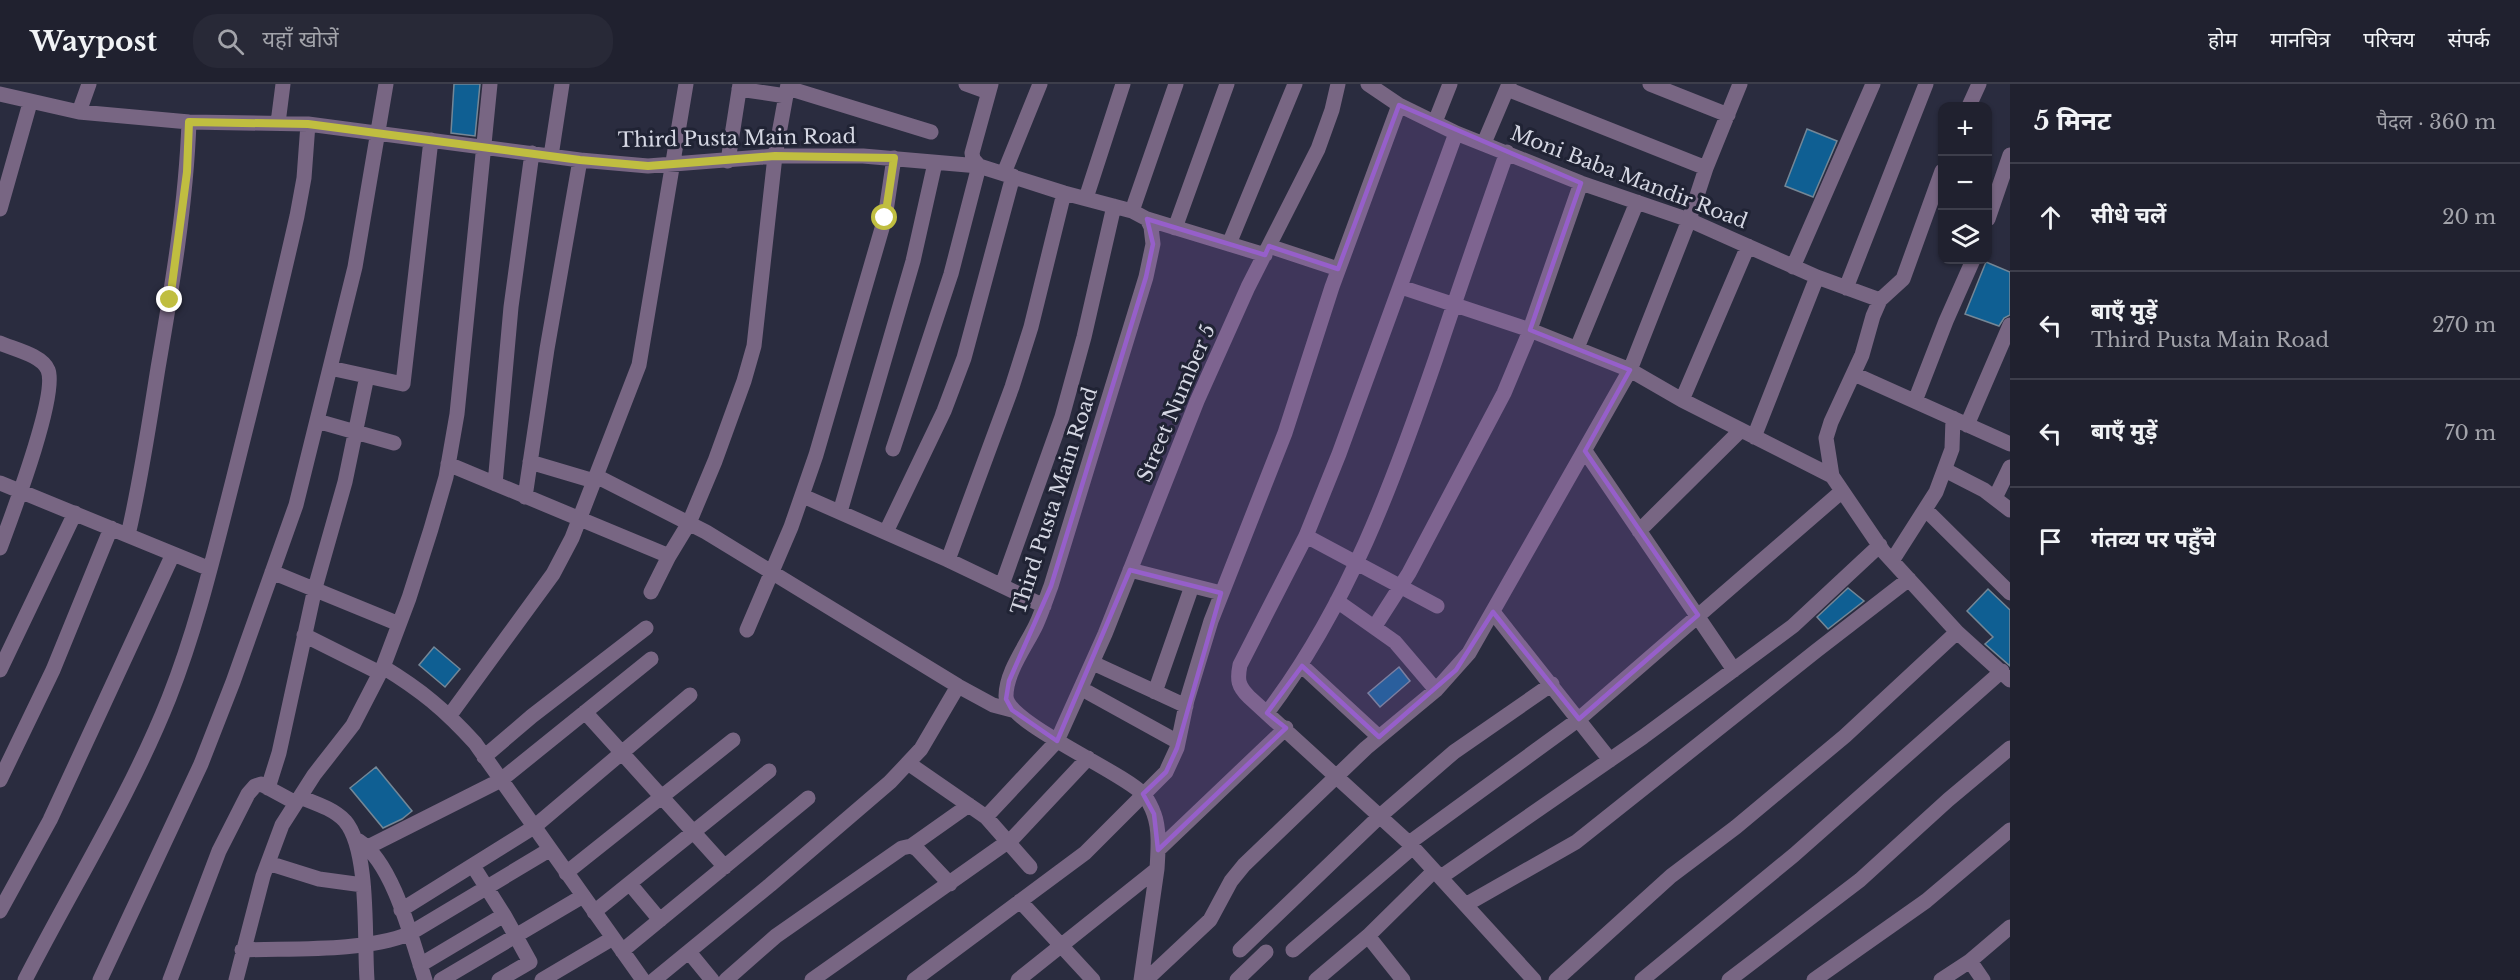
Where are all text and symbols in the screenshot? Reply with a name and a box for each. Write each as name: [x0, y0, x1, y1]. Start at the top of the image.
search box: [193, 14, 613, 68]
text: Waypost: [30, 24, 157, 59]
icon: search: [214, 25, 247, 58]
text: यहाँ खोजें: [262, 26, 339, 53]
text: होम: [2208, 27, 2237, 53]
text: मानचित्र: [2270, 27, 2330, 53]
text: परिचय: [2363, 27, 2415, 53]
text: संपर्क: [2448, 27, 2490, 53]
map controls: [1938, 102, 1992, 264]
button: +: [1938, 102, 1992, 156]
text: 5 मिनट: [2034, 105, 2111, 137]
text: पैदल · 360 m: [2377, 110, 2496, 134]
street label: Moni Baba Mandir Road: [1507, 121, 1751, 233]
street label: Third Pusta Main Road: [618, 124, 856, 152]
button: −: [1938, 156, 1992, 210]
icon: ahead: [2034, 201, 2067, 234]
text: सीधे चलें: [2091, 202, 2166, 229]
route start: [871, 204, 897, 230]
text: 20 m: [2442, 205, 2496, 229]
button: layers: [1938, 210, 1992, 264]
route end: [156, 286, 182, 312]
text: बाएँ मुड़ें: [2091, 298, 2157, 325]
icon: left: [2034, 309, 2067, 342]
text: 270 m: [2432, 313, 2496, 337]
street label: Street Number 5: [1132, 321, 1220, 485]
text: Third Pusta Main Road: [2091, 328, 2329, 352]
street label: Third Pusta Main Road: [1006, 384, 1102, 618]
icon: left: [2034, 417, 2067, 450]
text: बाएँ मुड़ें: [2091, 418, 2157, 445]
text: 70 m: [2444, 421, 2496, 445]
icon: arrive: [2034, 525, 2067, 558]
text: गंतव्य पर पहुँचे: [2091, 526, 2216, 553]

